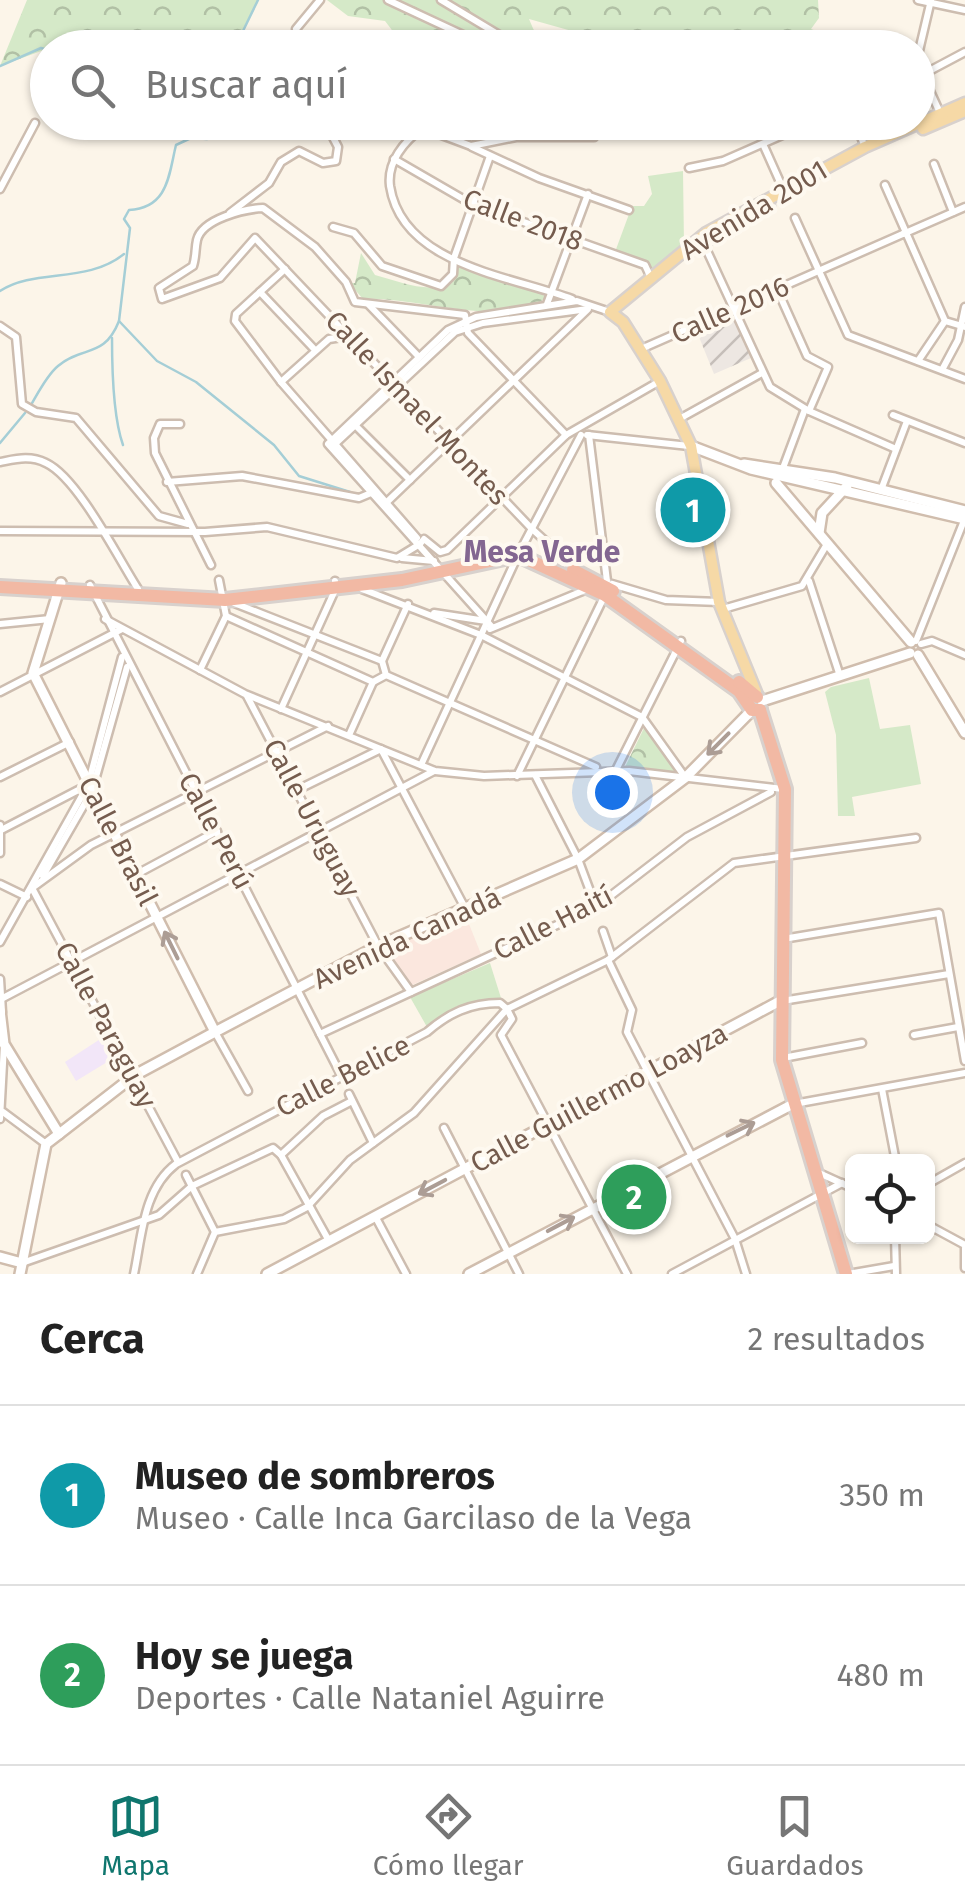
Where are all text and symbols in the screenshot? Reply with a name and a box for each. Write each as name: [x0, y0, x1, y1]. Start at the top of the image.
search box: [30, 30, 935, 140]
icon: search: [65, 58, 120, 113]
text: Buscar aquí: [145, 62, 347, 108]
street label: Avenida 2001: [675, 153, 833, 267]
street label: Calle 2018: [458, 182, 588, 258]
street label: Calle 2016: [666, 269, 794, 351]
street label: Calle Ismael Montes: [319, 304, 515, 512]
pin: 1: [660, 472, 726, 548]
district label: Mesa Verde: [464, 534, 620, 570]
one-way arrow: [707, 732, 731, 756]
street label: Calle Uruguay: [257, 733, 368, 903]
street label: Calle Perú: [172, 767, 260, 895]
your location: [587, 767, 638, 818]
street label: Calle Brasil: [71, 771, 165, 911]
street label: Calle Haití: [488, 879, 618, 967]
street label: Avenida Canadá: [308, 880, 506, 996]
one-way arrow: [161, 930, 180, 960]
street label: Calle Paraguay: [48, 936, 164, 1114]
street label: Calle Guillermo Loayza: [465, 1016, 733, 1180]
street label: Calle Belice: [271, 1028, 415, 1124]
one-way arrow: [726, 1119, 756, 1138]
map controls: [845, 1154, 935, 1244]
button: locate: [845, 1154, 935, 1244]
pin: 2: [602, 1160, 666, 1234]
one-way arrow: [417, 1177, 447, 1197]
one-way arrow: [546, 1214, 576, 1233]
text: Cerca: [40, 1314, 145, 1364]
text: 2 resultados: [747, 1320, 925, 1358]
text: Museo de sombreros: [135, 1453, 495, 1499]
text: 1: [65, 1476, 80, 1514]
text: 350 m: [839, 1476, 925, 1514]
text: Museo · Calle Inca Garcilaso de la Vega: [135, 1499, 692, 1537]
text: Hoy se juega: [135, 1633, 354, 1679]
text: 2: [64, 1656, 81, 1694]
text: 480 m: [837, 1656, 925, 1694]
text: Deportes · Calle Nataniel Aguirre: [135, 1679, 605, 1717]
tab: Mapa: [101, 1789, 170, 1882]
tab: Cómo llegar: [373, 1789, 524, 1882]
tab: Guardados: [726, 1789, 864, 1882]

